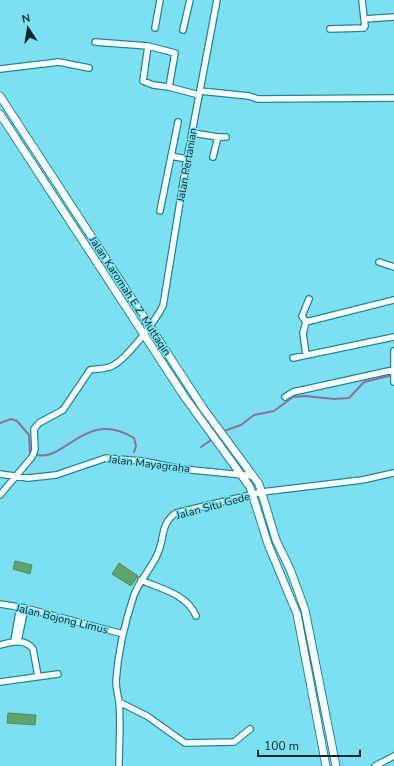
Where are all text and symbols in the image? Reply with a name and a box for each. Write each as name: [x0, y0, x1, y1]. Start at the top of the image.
north arrow: [8, 8, 48, 48]
text: N: [20, 11, 32, 27]
street label: Jalan Pertanian: [173, 127, 201, 204]
street label: Jalan Karomah E.Z. Muttaqin: [85, 232, 174, 359]
street label: Jalan Mayagraha: [106, 451, 191, 476]
street label: Jalan Situ Gede: [173, 489, 252, 523]
street label: Jalan Bojong Limus: [13, 600, 110, 638]
scale bar: [258, 732, 360, 758]
text: 100 m: [264, 738, 299, 754]

